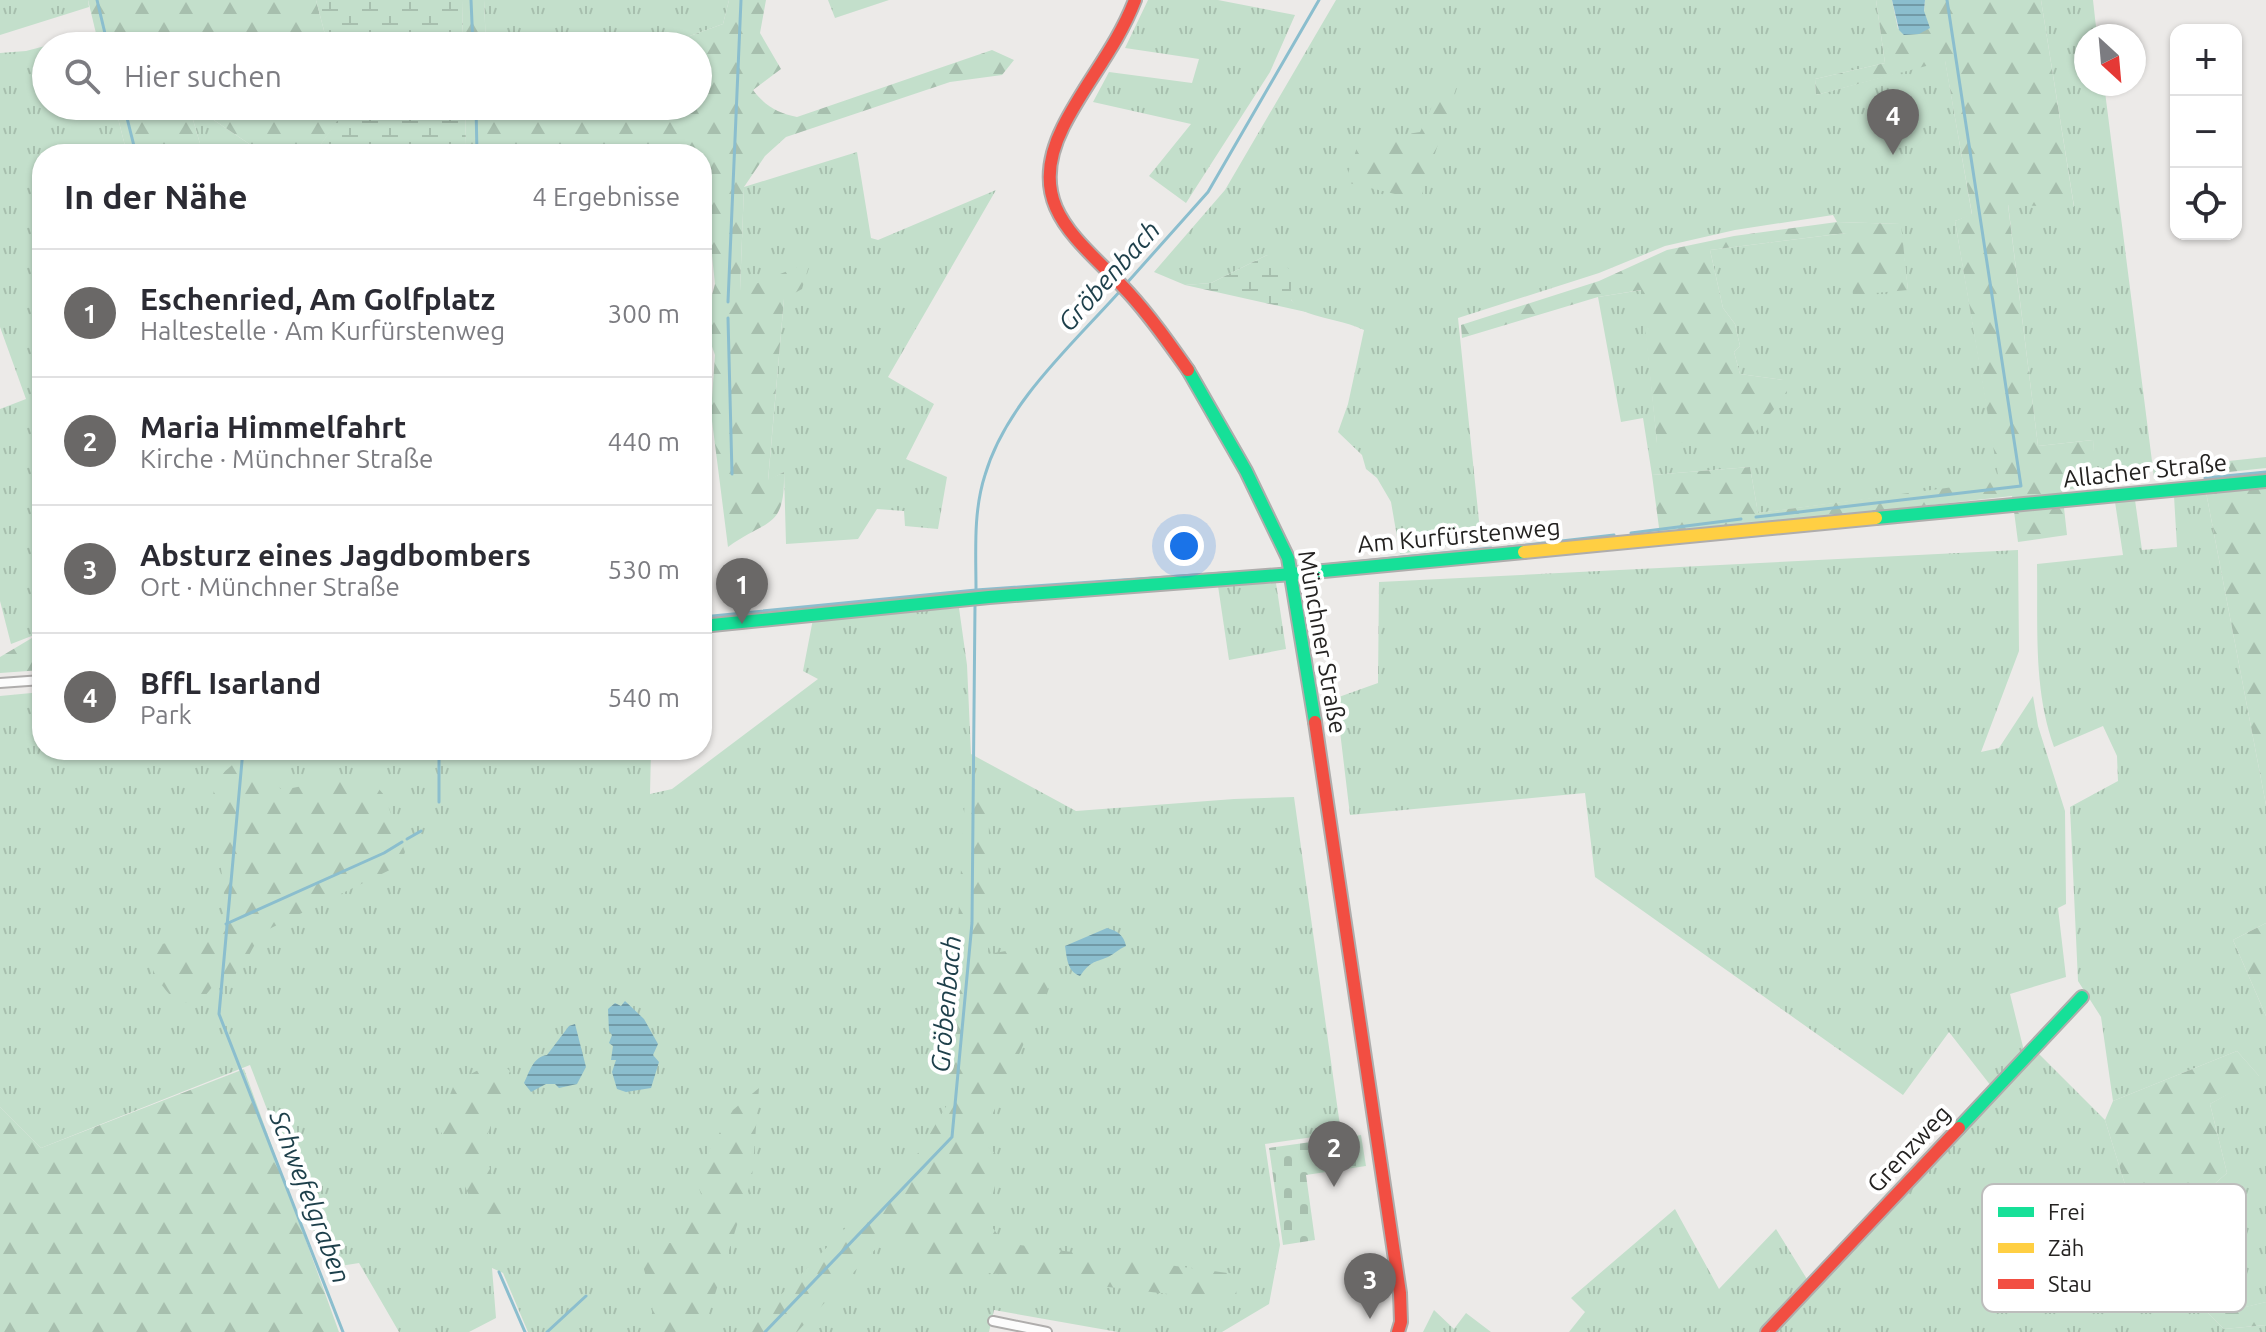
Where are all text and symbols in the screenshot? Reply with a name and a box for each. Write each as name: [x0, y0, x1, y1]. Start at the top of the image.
north arrow: [2074, 24, 2146, 96]
map controls: [2170, 24, 2242, 240]
button: +: [2170, 24, 2242, 96]
search box: [32, 32, 712, 120]
icon: search: [60, 54, 104, 98]
text: Hier suchen: [124, 59, 282, 93]
pin: 4: [1867, 89, 1919, 155]
button: −: [2170, 96, 2242, 168]
button: locate: [2170, 168, 2242, 240]
text: In der Nähe: [64, 177, 247, 215]
text: 4 Ergebnisse: [532, 182, 680, 211]
water label: Gröbenbach: [1052, 215, 1165, 336]
text: Eschenried, Am Golfplatz: [140, 282, 495, 316]
text: 1: [83, 299, 97, 328]
text: 300 m: [608, 299, 680, 328]
text: Haltestelle · Am Kurfürstenweg: [140, 316, 505, 345]
text: Maria Himmelfahrt: [140, 410, 407, 444]
text: 2: [83, 427, 97, 456]
text: 440 m: [608, 427, 680, 456]
text: Kirche · Münchner Straße: [140, 444, 433, 473]
street label: Allacher Straße: [2062, 448, 2228, 493]
street label: Am Kurfürstenweg: [1356, 513, 1561, 558]
your location: [1164, 526, 1204, 566]
text: Absturz eines Jagdbombers: [140, 538, 531, 572]
street label: Münchner Straße: [1293, 548, 1352, 736]
text: 3: [83, 555, 97, 584]
text: 530 m: [608, 555, 680, 584]
pin: 1: [716, 558, 768, 624]
text: Ort · Münchner Straße: [140, 572, 400, 601]
text: BffL Isarland: [140, 666, 321, 700]
text: 4: [83, 683, 97, 712]
text: 540 m: [608, 683, 680, 712]
text: Park: [140, 700, 192, 729]
water label: Gröbenbach: [925, 934, 966, 1074]
street label: Grenzweg: [1862, 1100, 1956, 1198]
water label: Schwefelgraben: [264, 1106, 357, 1287]
pin: 2: [1308, 1121, 1360, 1187]
legend: [1982, 1184, 2246, 1312]
text: Frei: [2048, 1199, 2085, 1224]
text: Zäh: [2048, 1235, 2084, 1260]
pin: 3: [1344, 1253, 1396, 1319]
text: Stau: [2048, 1271, 2092, 1296]

